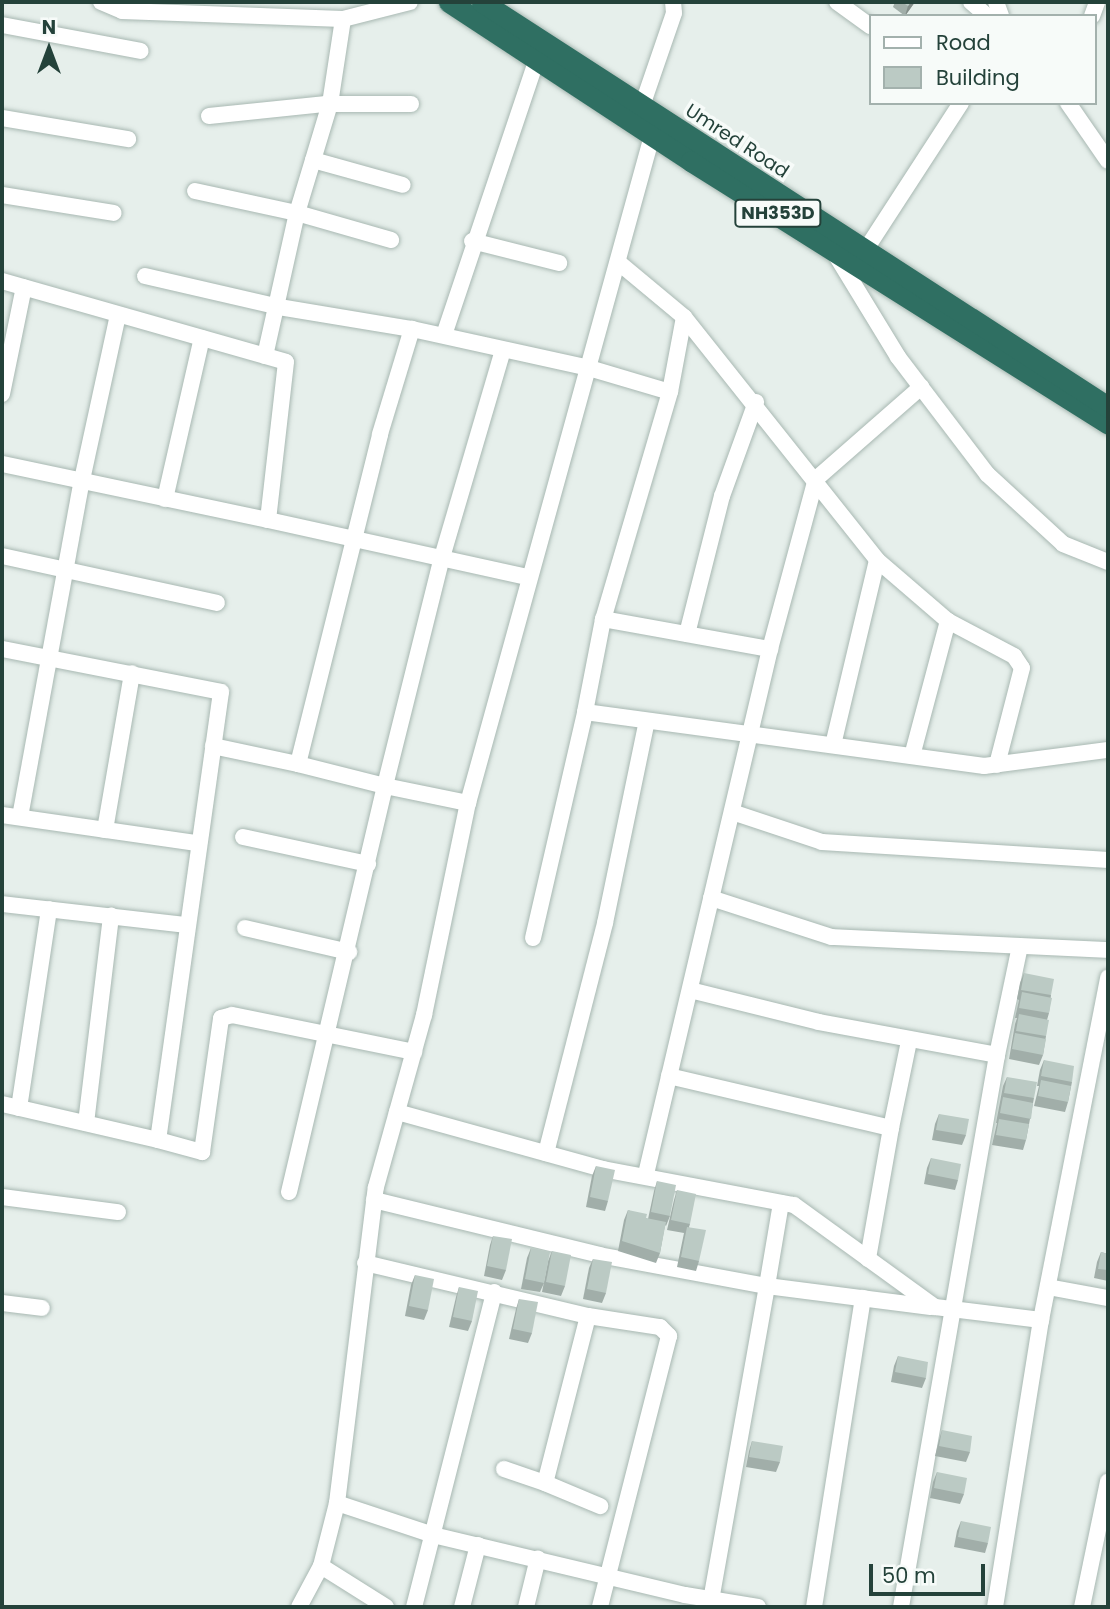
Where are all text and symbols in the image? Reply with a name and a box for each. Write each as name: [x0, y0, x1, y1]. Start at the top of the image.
north arrow: [14, 14, 84, 84]
text: N: [42, 14, 56, 41]
legend: [869, 14, 1096, 105]
text: Road: [936, 28, 991, 57]
text: Building: [936, 63, 1020, 92]
street label: Umred Road: [681, 99, 793, 183]
road number: NH353D: [734, 198, 822, 228]
scale bar: [872, 1550, 988, 1594]
text: 50 m: [882, 1561, 936, 1590]

